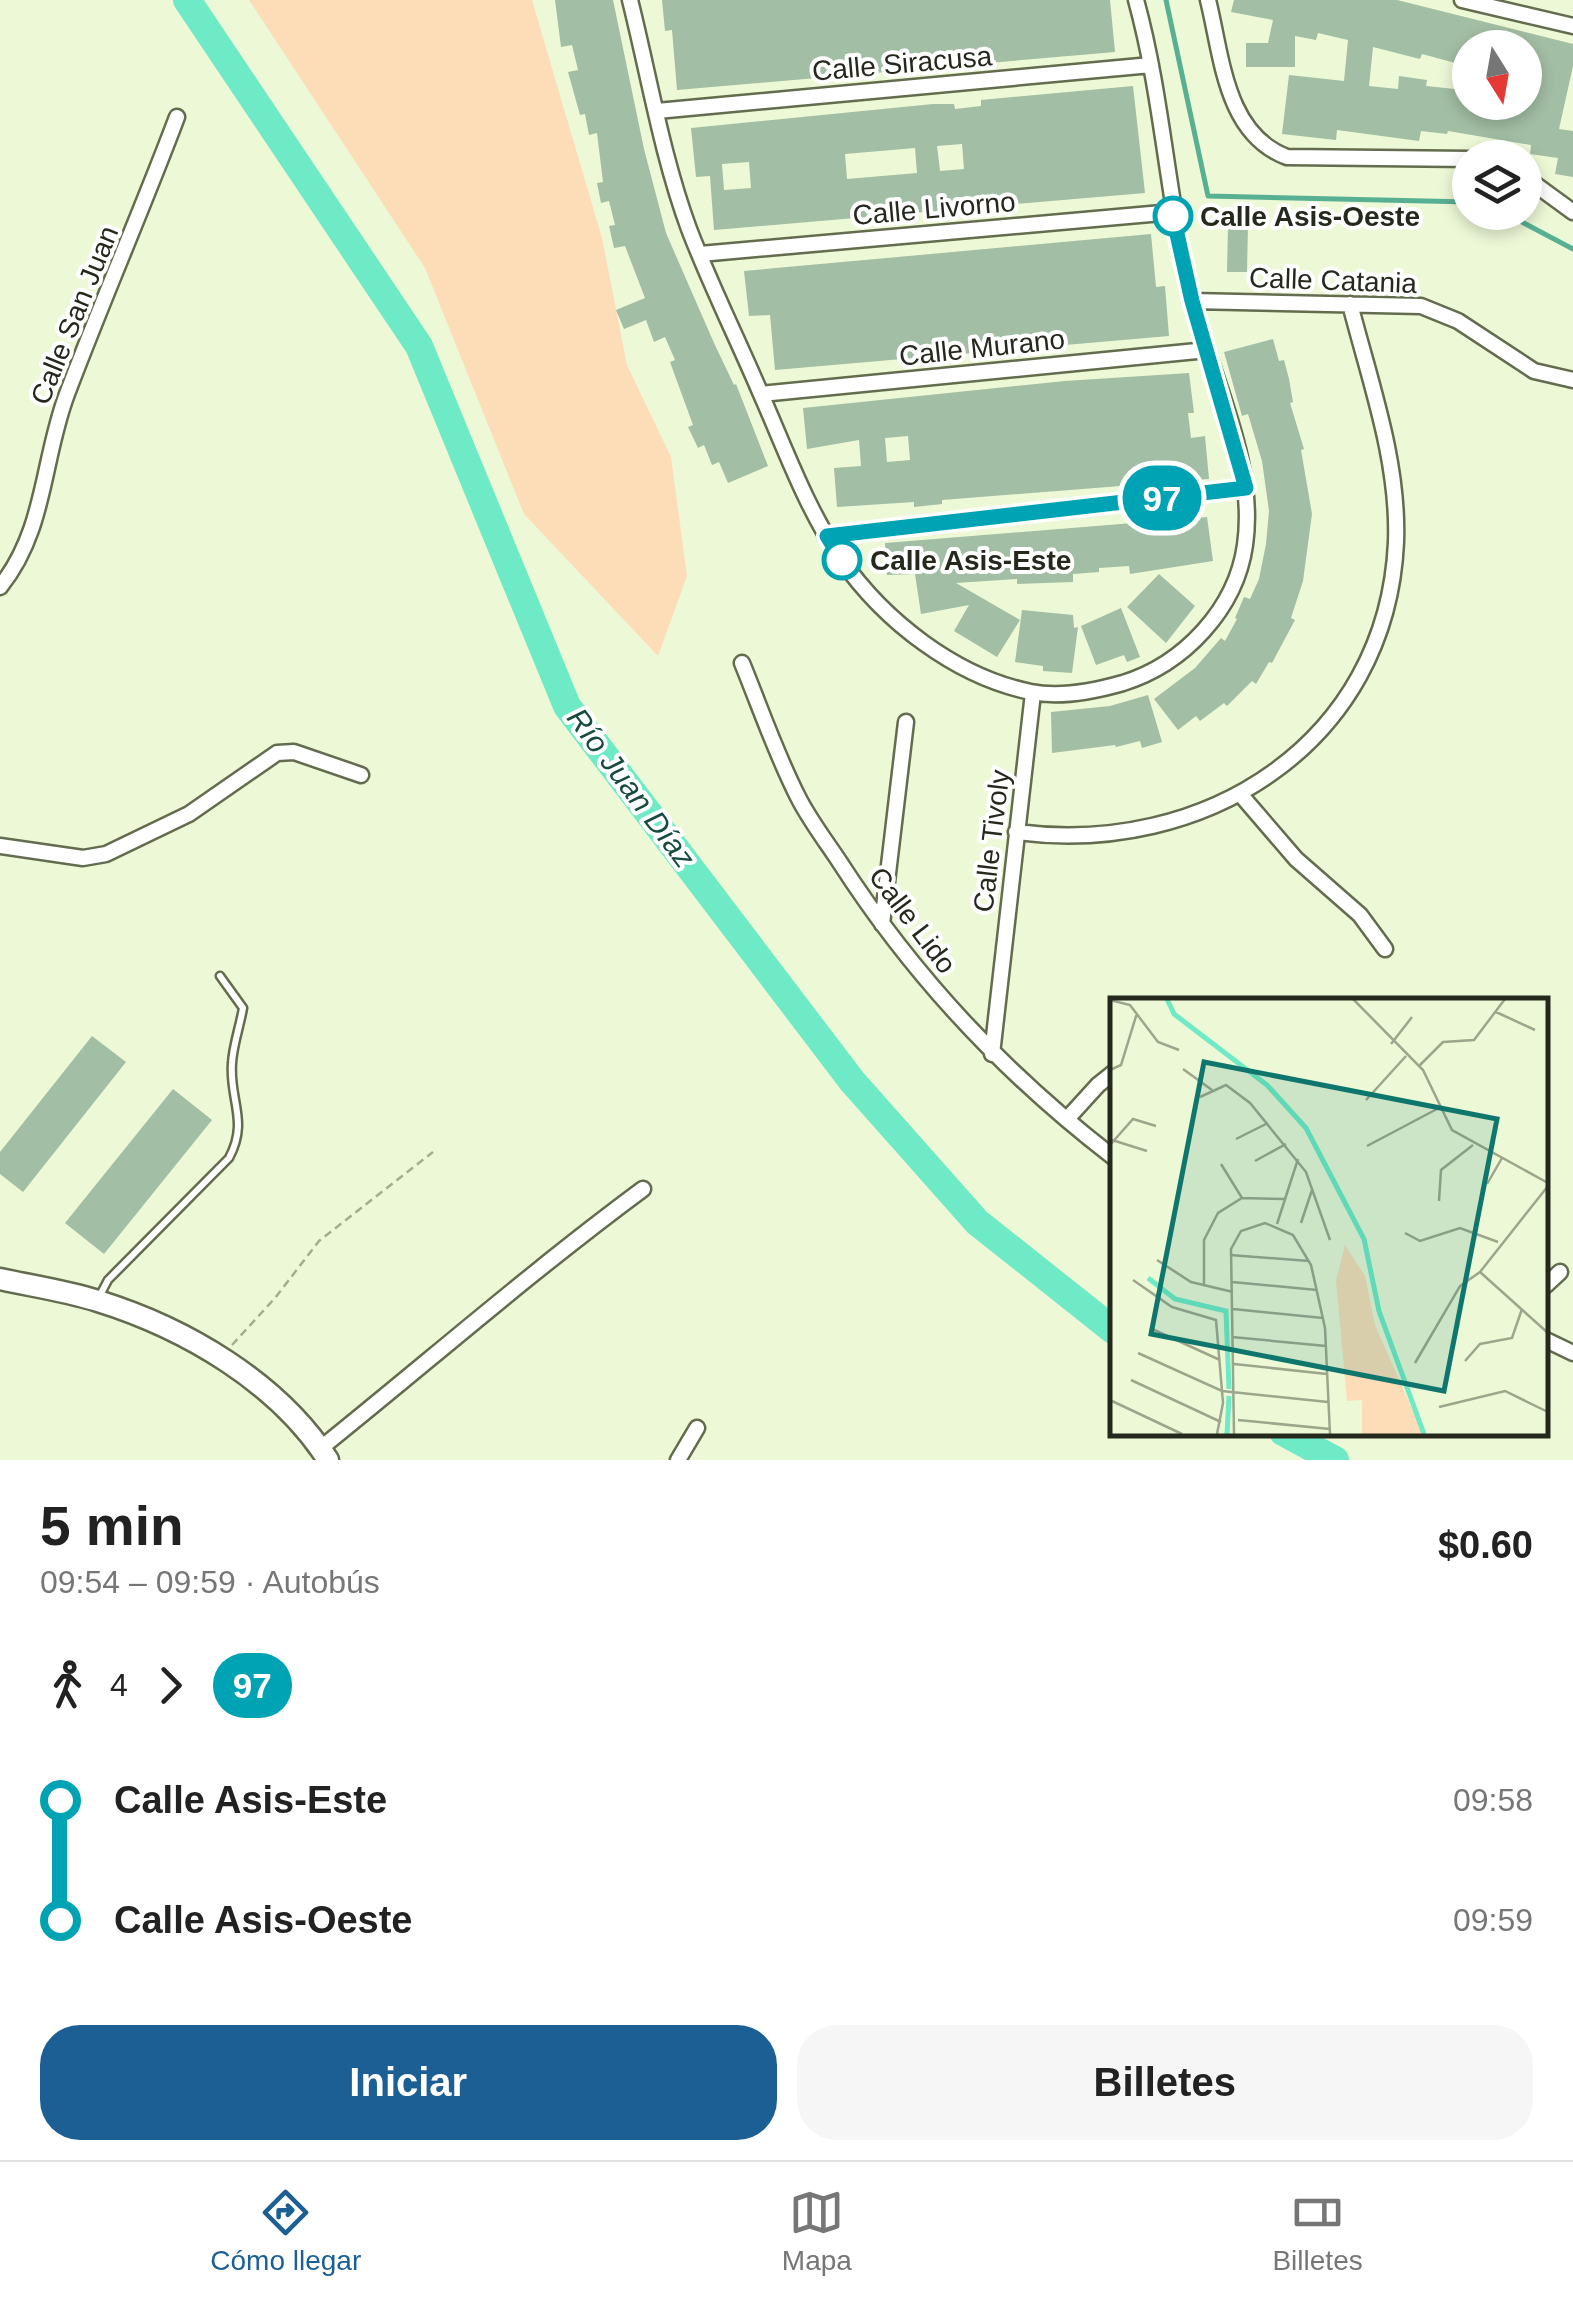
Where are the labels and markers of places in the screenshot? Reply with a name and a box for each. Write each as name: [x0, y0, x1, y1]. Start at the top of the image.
marker: Calle Asis-Oeste: [1154, 197, 1192, 235]
place label: Calle Asis-Oeste: [1200, 201, 1420, 232]
marker: Calle Asis-Este: [823, 541, 861, 579]
place label: Calle Asis-Este: [870, 545, 1071, 576]

